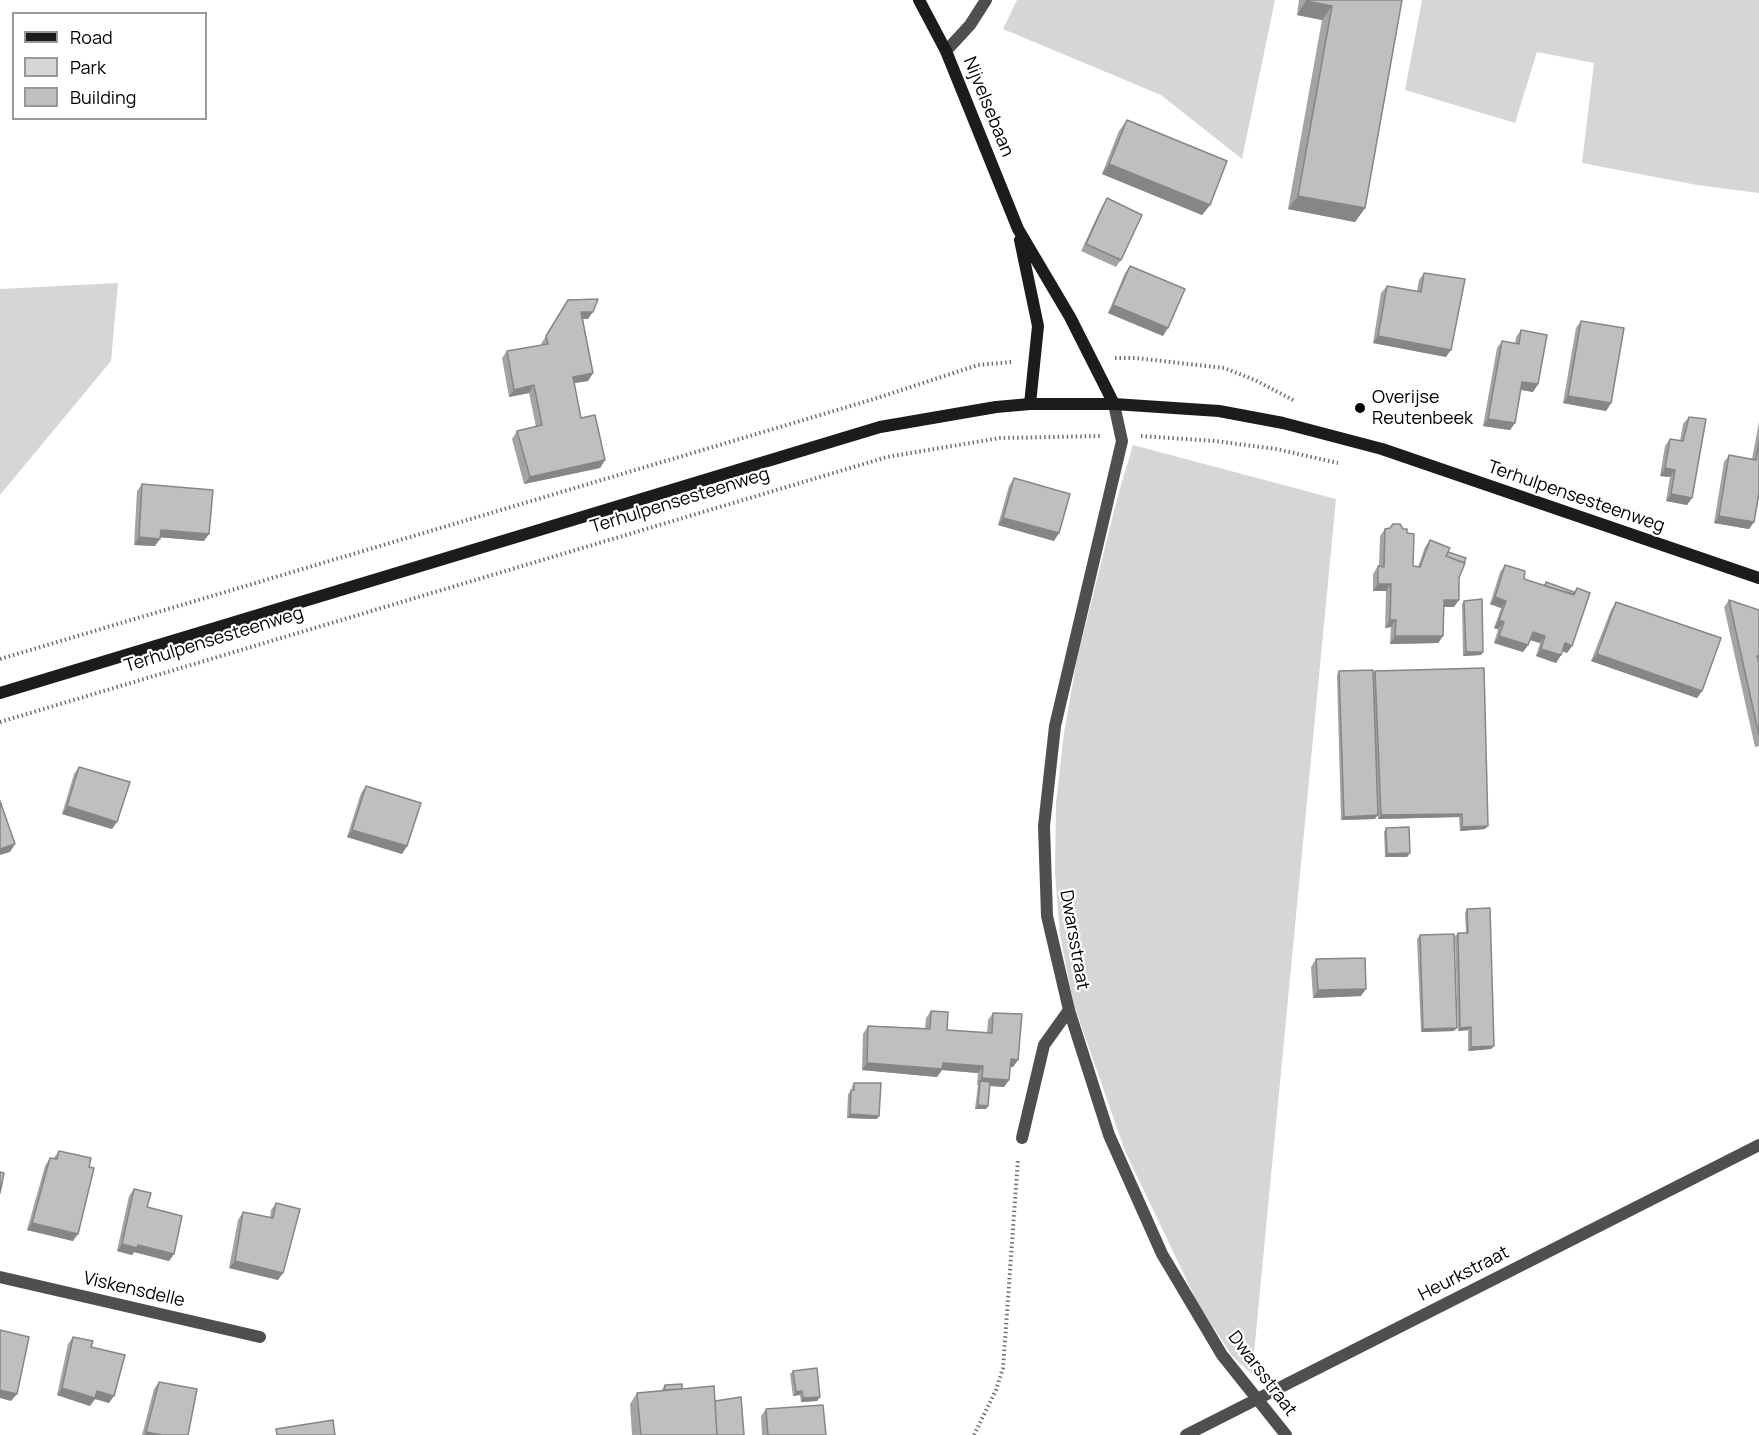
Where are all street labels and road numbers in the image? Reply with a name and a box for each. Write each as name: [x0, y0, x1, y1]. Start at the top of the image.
street label: Nijvelsebaan: [958, 54, 1018, 160]
street label: Terhulpensesteenweg: [1485, 457, 1667, 537]
street label: Terhulpensesteenweg: [588, 464, 772, 538]
street label: Terhulpensesteenweg: [122, 603, 306, 677]
street label: Dwarsstraat: [1055, 888, 1093, 992]
street label: Heurkstraat: [1415, 1242, 1513, 1306]
street label: Viskensdelle: [81, 1268, 187, 1312]
street label: Dwarsstraat: [1223, 1327, 1301, 1421]

